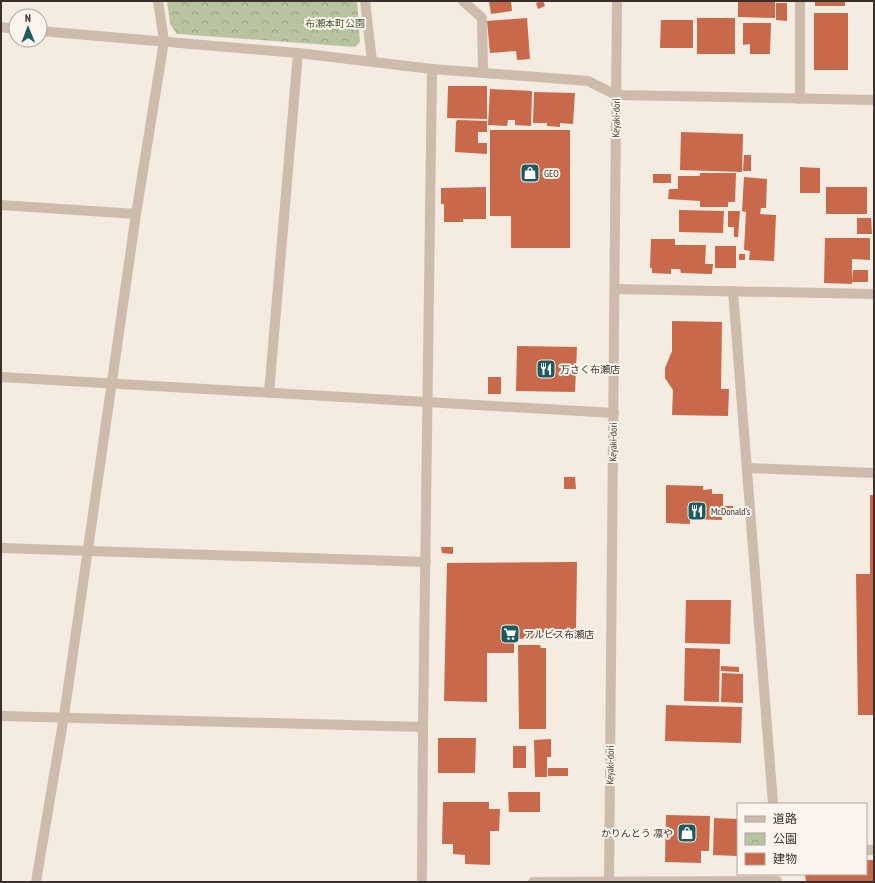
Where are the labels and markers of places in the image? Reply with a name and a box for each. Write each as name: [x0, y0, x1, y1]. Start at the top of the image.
shop icon: GEO: [519, 162, 541, 184]
place label: GEO: [544, 167, 559, 180]
restaurant icon: 万さく布瀬店: [535, 358, 557, 380]
place label: 万さく布瀬店: [560, 363, 620, 376]
restaurant icon: McDonald's: [686, 500, 708, 522]
place label: McDonald's: [711, 505, 751, 518]
supermarket icon: アルビス布瀬店: [499, 623, 521, 645]
place label: アルビス布瀬店: [524, 628, 594, 641]
shop icon: かりんとう 凛や: [676, 822, 698, 844]
place label: かりんとう 凛や: [601, 827, 673, 840]

